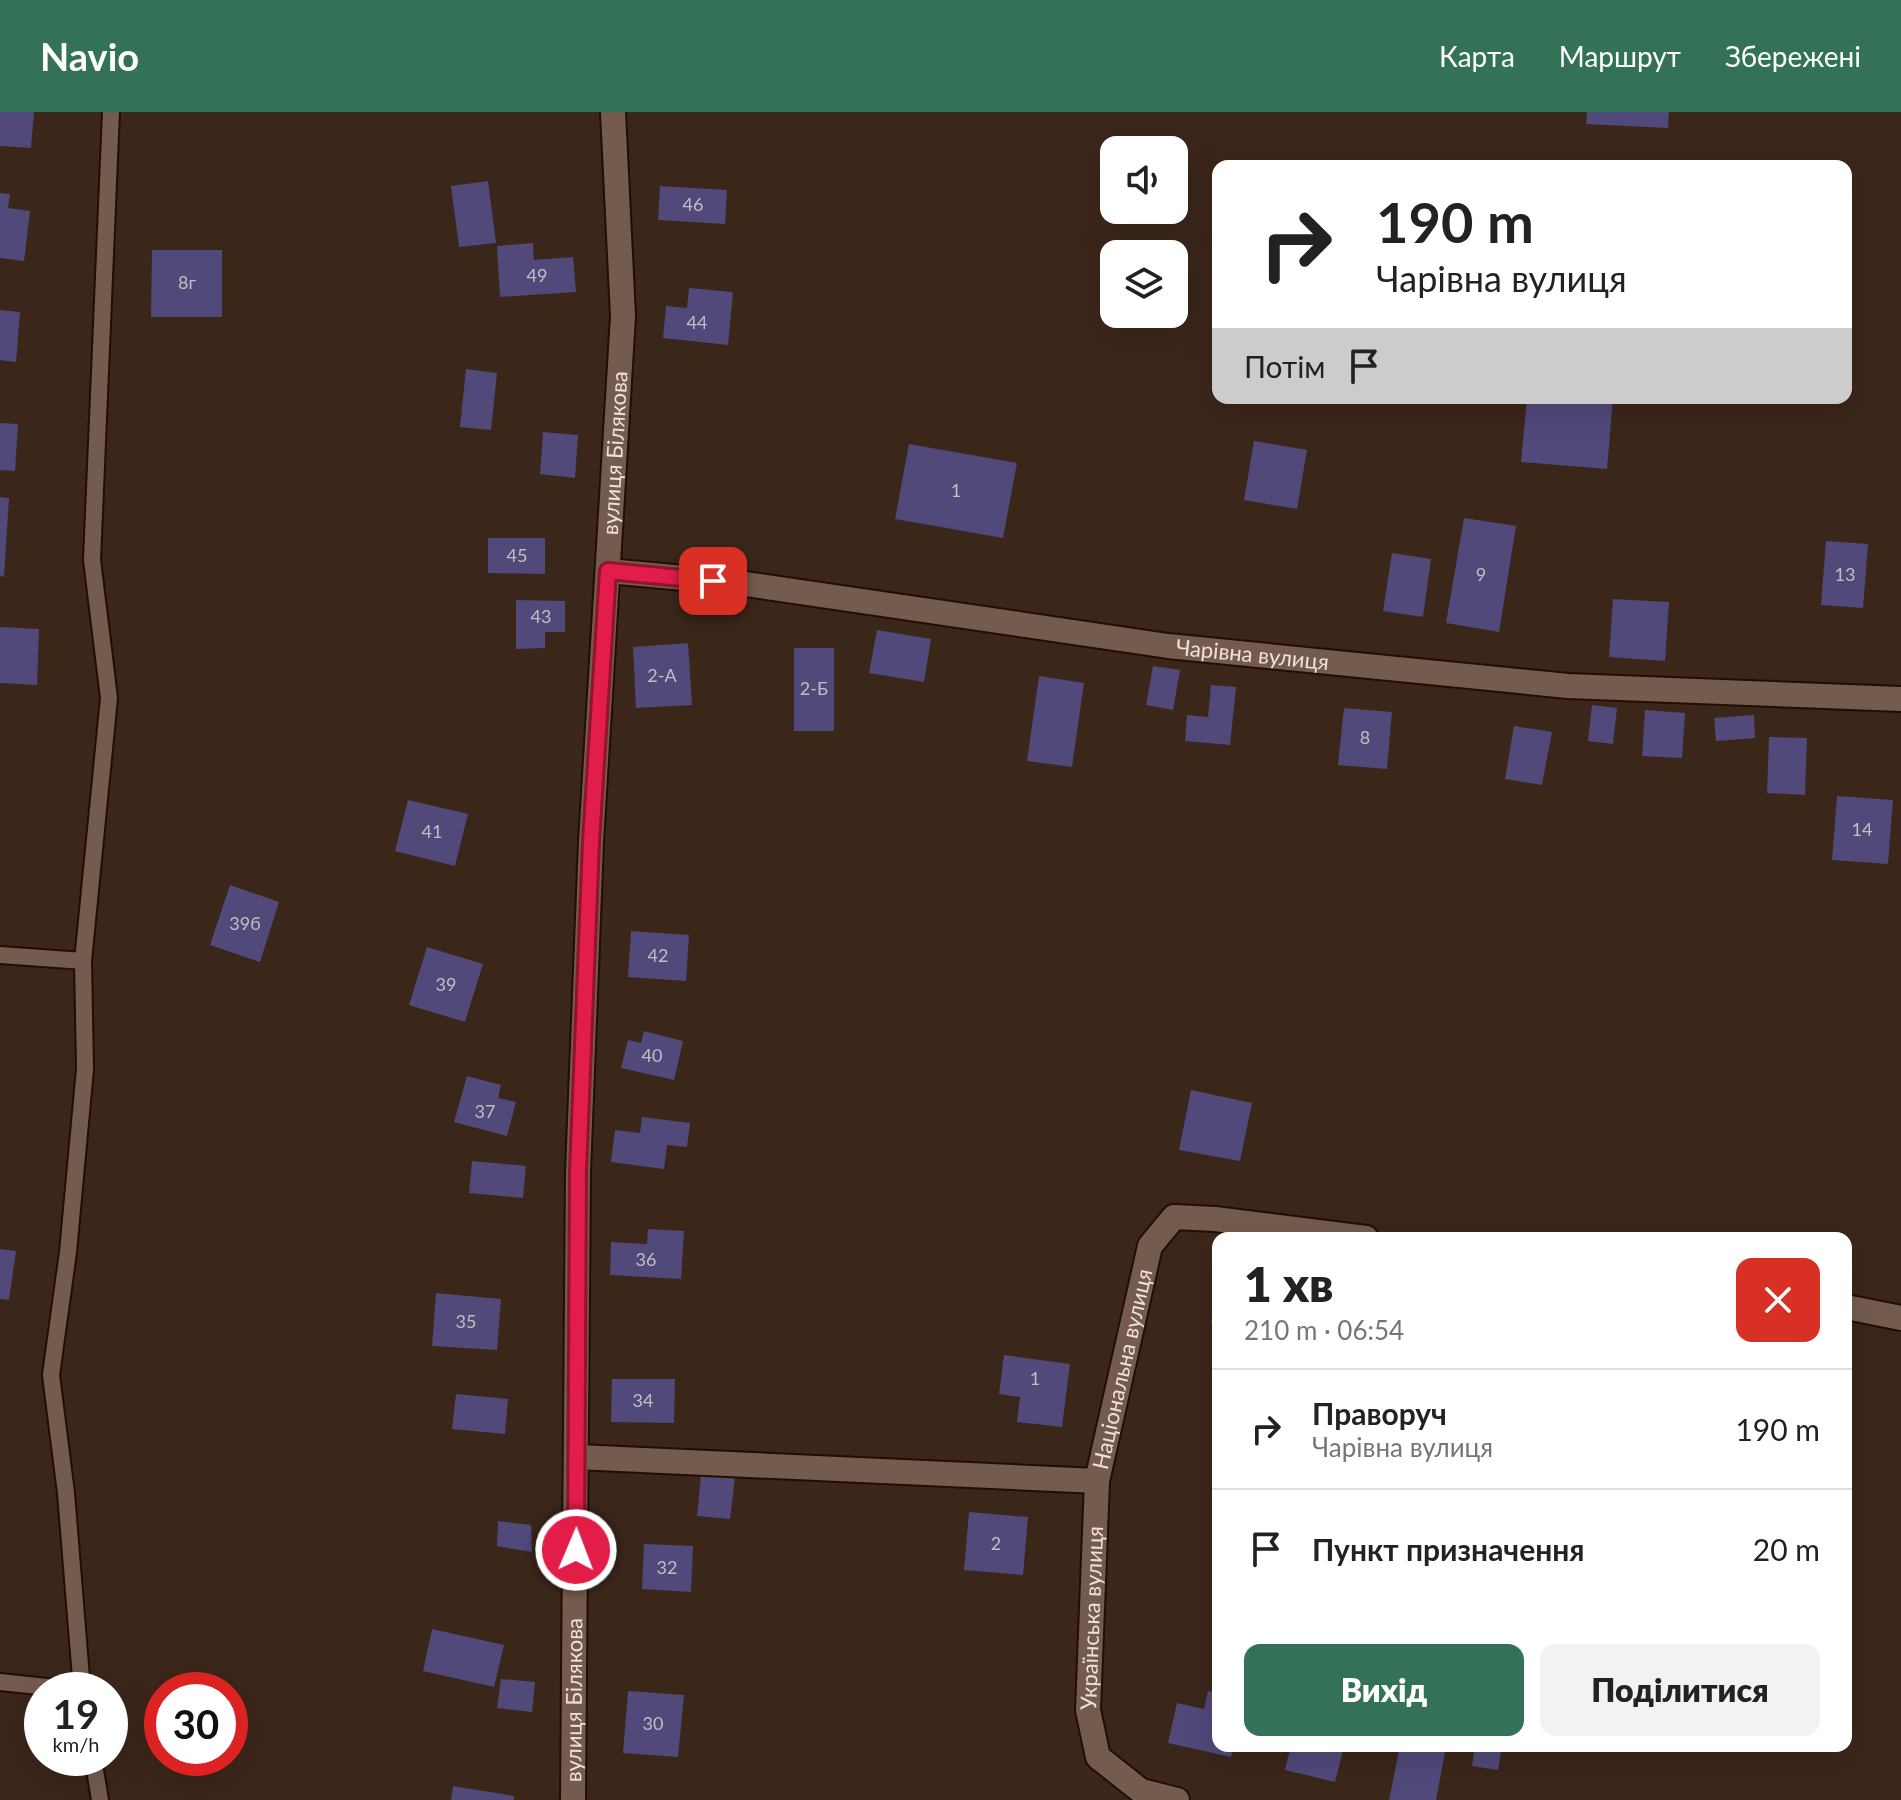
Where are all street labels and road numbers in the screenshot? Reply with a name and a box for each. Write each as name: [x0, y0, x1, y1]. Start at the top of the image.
street label: вулиця Білякова: [596, 370, 633, 536]
street label: Чарівна вулиця: [1175, 633, 1330, 675]
street label: Національна вулиця: [1086, 1266, 1157, 1472]
street label: Українська вулиця: [1074, 1525, 1108, 1711]
street label: вулиця Білякова: [559, 1618, 587, 1782]

